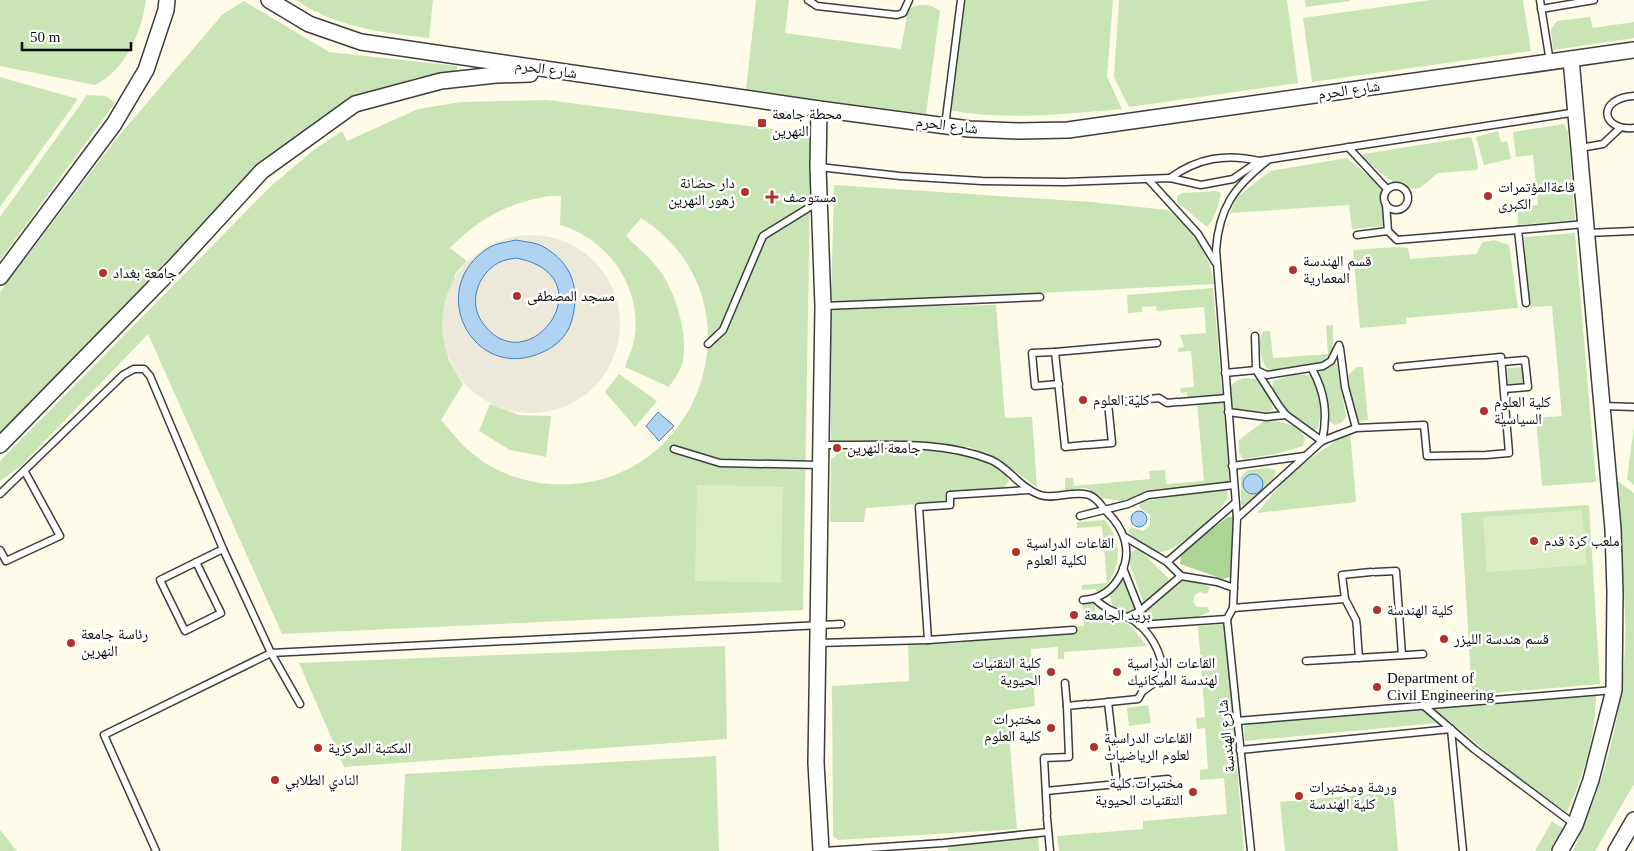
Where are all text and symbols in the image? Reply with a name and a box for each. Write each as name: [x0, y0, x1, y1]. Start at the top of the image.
scale bar: [22, 20, 131, 52]
text: 50 m: [30, 29, 61, 45]
street label: شارع الحرم: [514, 57, 578, 83]
street label: شارع الحرم: [1317, 78, 1381, 104]
place label: محطة جامعة النهرين: [772, 106, 842, 141]
street label: شارع الحرم: [915, 113, 979, 139]
marker: محطة جامعة النهرين: [756, 117, 768, 129]
place label: دار حضانة زهور النهرين: [668, 175, 735, 210]
place label: قاعةالمؤتمرات الكبرى: [1498, 179, 1575, 214]
marker: دار حضانة زهور النهرين: [739, 186, 751, 198]
place label: مستوصف: [783, 189, 836, 206]
marker: مستوصف: [765, 190, 779, 204]
marker: قاعةالمؤتمرات الكبرى: [1482, 190, 1494, 202]
place label: قسم الهندسة المعمارية: [1303, 253, 1372, 287]
marker: قسم الهندسة المعمارية: [1287, 264, 1299, 276]
place label: جامعة بغداد: [113, 265, 178, 281]
marker: جامعة بغداد: [97, 267, 109, 279]
place label: مسجد المصطفى: [527, 288, 615, 306]
marker: مسجد المصطفى: [511, 290, 523, 302]
place label: كلية العلوم: [1093, 392, 1150, 410]
marker: كلية العلوم: [1077, 394, 1089, 406]
place label: كلية العلوم السياسية: [1494, 394, 1551, 427]
marker: كلية العلوم السياسية: [1478, 405, 1490, 417]
place label: جامعة النهرين: [847, 440, 921, 458]
marker: جامعة النهرين: [831, 442, 843, 454]
place label: ملعب كرة قدم: [1544, 533, 1620, 551]
place label: القاعات الدراسية لكلية العلوم: [1026, 535, 1114, 570]
marker: ملعب كرة قدم: [1528, 535, 1540, 547]
marker: القاعات الدراسية لكلية العلوم: [1010, 546, 1022, 558]
place label: كلية الهندسة: [1387, 602, 1453, 619]
marker: كلية الهندسة: [1371, 604, 1383, 616]
place label: بريد الجامعة: [1084, 607, 1151, 624]
marker: بريد الجامعة: [1068, 609, 1080, 621]
place label: رئاسة جامعة النهرين: [81, 626, 148, 661]
place label: قسم هندسة الليزر: [1453, 631, 1549, 649]
marker: قسم هندسة الليزر: [1438, 633, 1450, 645]
marker: رئاسة جامعة النهرين: [65, 637, 77, 649]
place label: كلية التقنيات الحيوية: [972, 655, 1041, 689]
place label: القاعات الدراسية لهندسة الميكانيك: [1127, 655, 1217, 689]
marker: كلية التقنيات الحيوية: [1045, 666, 1057, 678]
marker: القاعات الدراسية لهندسة الميكانيك: [1111, 666, 1123, 678]
place label: Department of Civil Engineering: [1387, 670, 1495, 703]
marker: Department of Civil Engineering: [1371, 681, 1383, 693]
street label: شارع الهندسة: [1214, 699, 1240, 773]
place label: مختبرات كلية العلوم: [984, 711, 1041, 746]
marker: مختبرات كلية العلوم: [1045, 722, 1057, 734]
place label: القاعات الدراسية لعلوم الرياضيات: [1104, 730, 1192, 765]
place label: المكتبة المركزية: [328, 740, 411, 757]
marker: القاعات الدراسية لعلوم الرياضيات: [1088, 741, 1100, 753]
marker: المكتبة المركزية: [312, 742, 324, 754]
place label: النادي الطلابي: [285, 772, 359, 792]
marker: النادي الطلابي: [269, 774, 281, 786]
place label: مختبرات كلية التقنيات الحيوية: [1095, 775, 1183, 809]
place label: ورشة ومختبرات كلية الهندسة: [1309, 779, 1397, 813]
marker: مختبرات كلية التقنيات الحيوية: [1187, 786, 1199, 798]
marker: ورشة ومختبرات كلية الهندسة: [1293, 790, 1305, 802]

